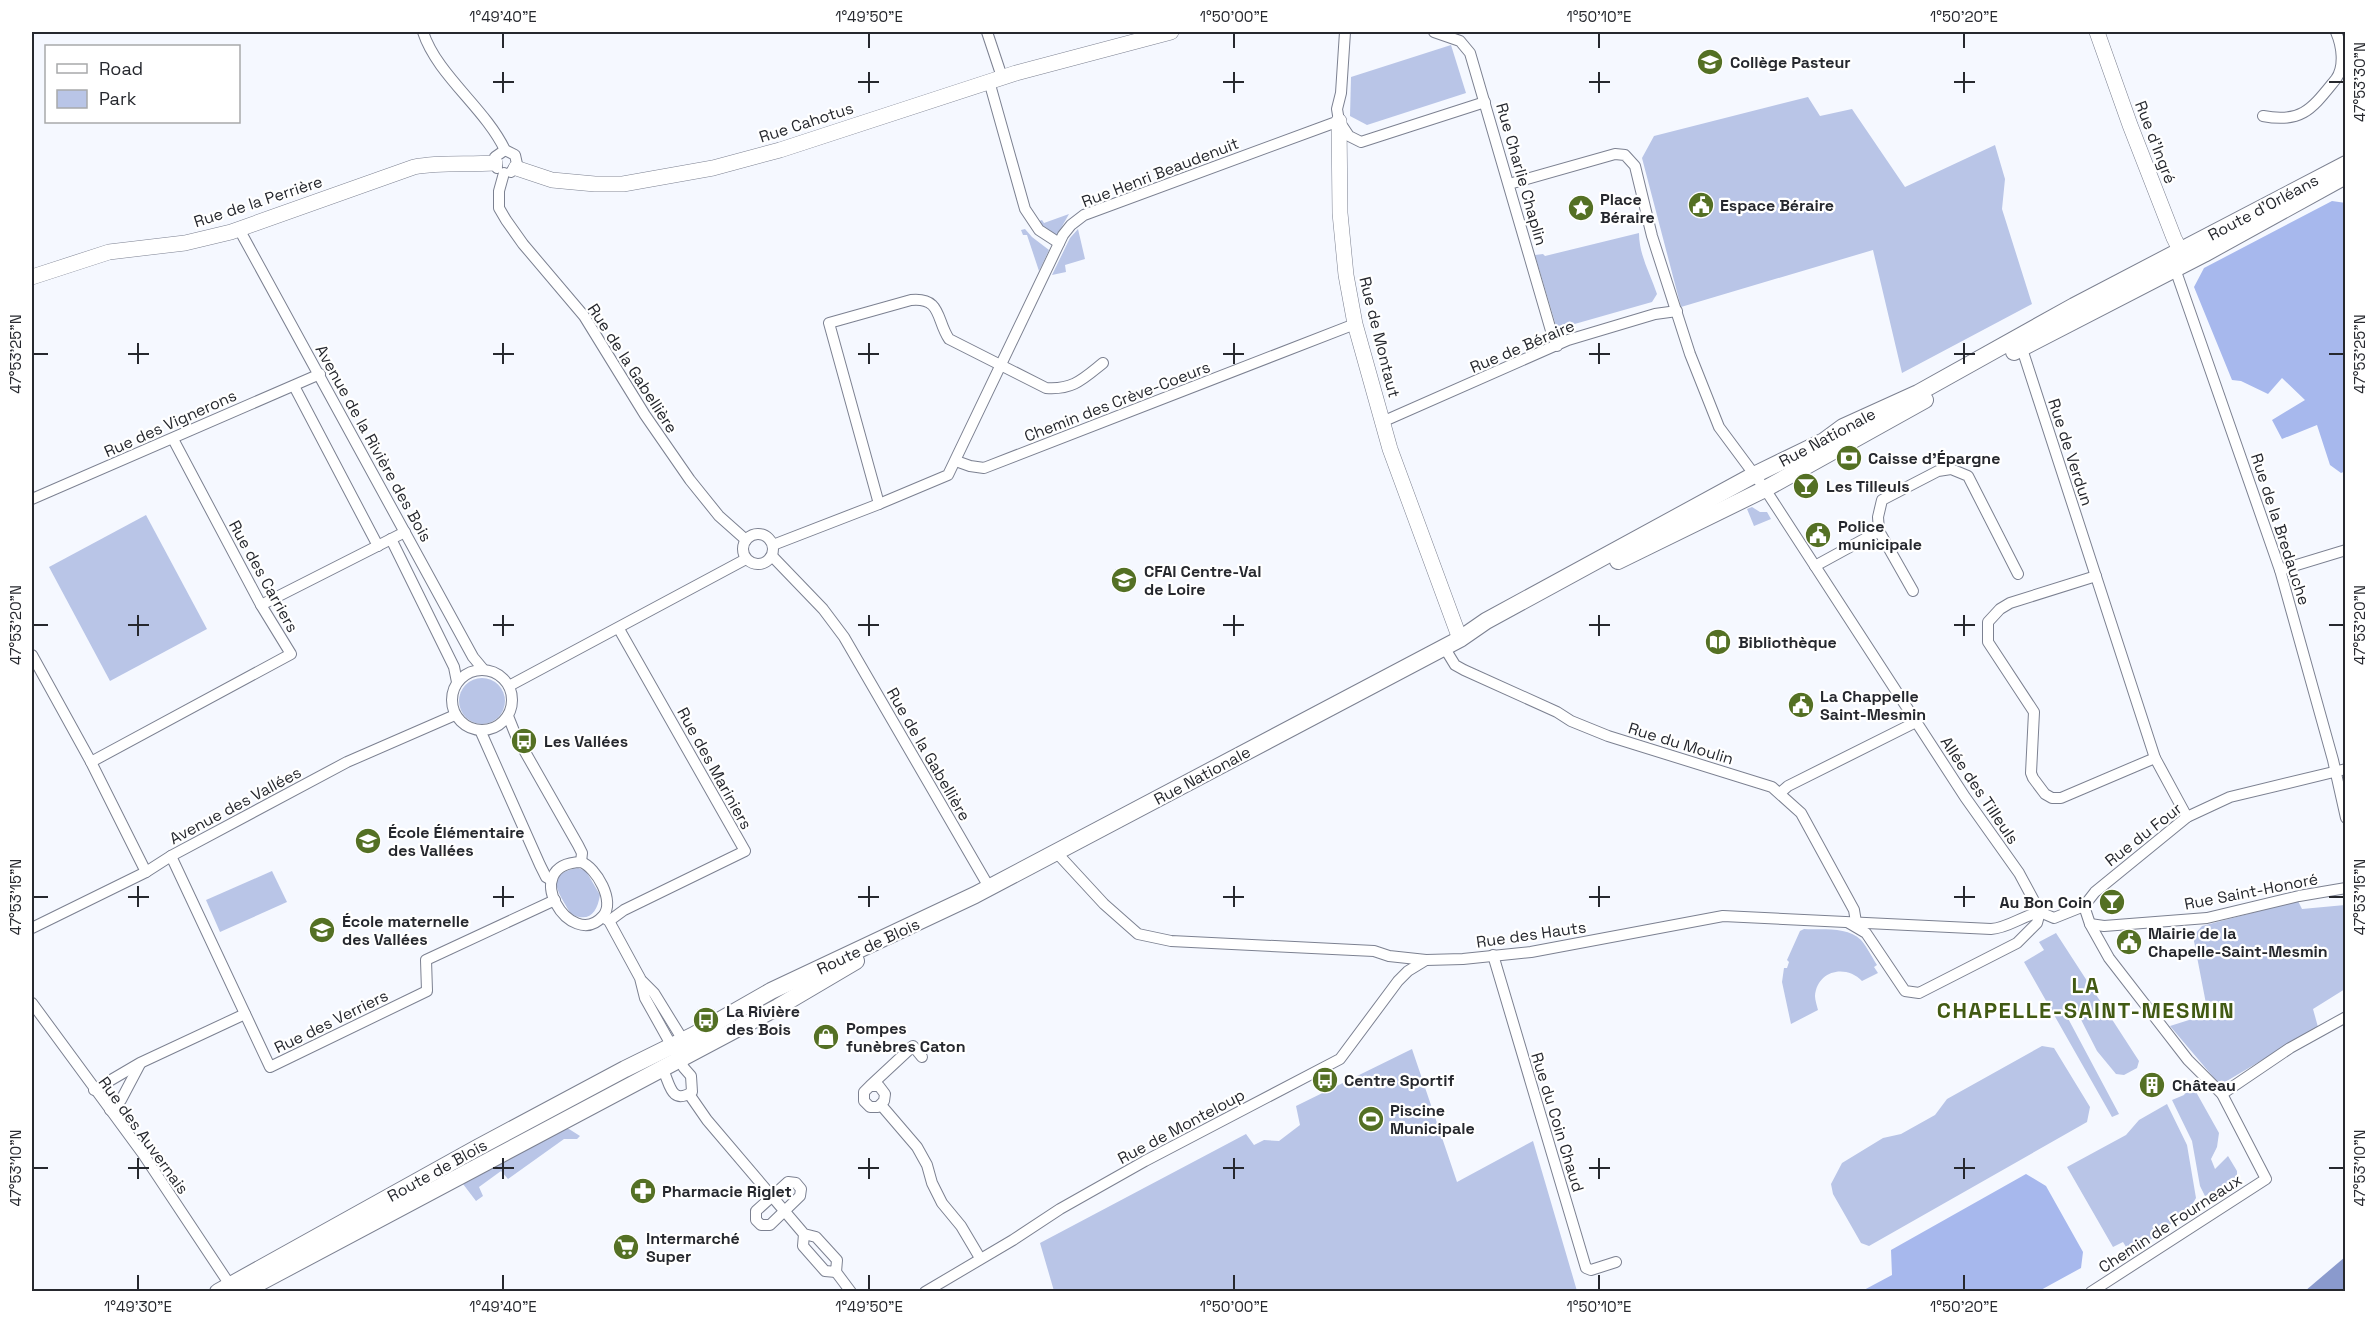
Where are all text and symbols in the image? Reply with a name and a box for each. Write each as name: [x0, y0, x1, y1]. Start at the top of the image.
text: 1°49'40"E: [469, 7, 537, 26]
text: 1°49'50"E: [835, 7, 903, 26]
text: 1°50'00"E: [1200, 7, 1268, 26]
text: 1°50'10"E: [1566, 7, 1632, 26]
text: 1°50'20"E: [1930, 7, 1998, 26]
text: 47°53'30"N: [2350, 42, 2369, 122]
legend: [45, 45, 240, 123]
school or university icon: Collège Pasteur: [1695, 47, 1725, 77]
place label: Collège Pasteur: [1730, 52, 1851, 73]
text: Road: [99, 57, 143, 80]
text: Park: [99, 87, 137, 110]
street label: Rue Cahotus: [756, 97, 856, 148]
street label: Rue d'Ingré: [2130, 98, 2181, 187]
street label: Rue Charlie Chaplin: [1491, 100, 1552, 248]
street label: Rue Henri Beaudenuit: [1079, 133, 1242, 212]
street label: Route d'Orléans: [2204, 169, 2322, 245]
street label: Rue de la Perrière: [191, 171, 325, 232]
place label: Place Béraire: [1600, 189, 1655, 228]
public building icon: Espace Béraire: [1686, 190, 1716, 220]
place icon: Place Béraire: [1566, 193, 1596, 223]
place label: Espace Béraire: [1720, 195, 1834, 216]
street label: Rue de Montaut: [1354, 274, 1405, 400]
street label: Rue de la Gabellière: [583, 299, 682, 437]
text: 47°53'25"N: [6, 314, 25, 394]
text: 47°53'25"N: [2350, 314, 2369, 394]
street label: Rue de Béraire: [1467, 315, 1578, 378]
street label: Avenue de la Rivière des Bois: [311, 341, 437, 546]
street label: Chemin des Crève-Coeurs: [1021, 356, 1213, 447]
street label: Rue des Vignerons: [101, 385, 240, 462]
street label: Rue de Verdun: [2043, 396, 2098, 508]
street label: Rue Nationale: [1775, 403, 1879, 472]
bank icon: Caisse d'Épargne: [1834, 443, 1864, 473]
place label: Caisse d'Épargne: [1868, 448, 2000, 469]
street label: Rue de la Bredauche: [2246, 451, 2315, 608]
bar icon: Les Tilleuls: [1791, 471, 1821, 501]
place label: Les Tilleuls: [1826, 476, 1910, 497]
street label: Rue des Carriers: [224, 516, 303, 636]
place label: Police municipale: [1838, 516, 1922, 555]
public building icon: Police municipale: [1803, 520, 1833, 550]
place label: CFAI Centre-Val de Loire: [1144, 561, 1262, 600]
school or university icon: CFAI Centre-Val de Loire: [1109, 565, 1139, 595]
text: 47°53'20"N: [6, 585, 25, 665]
text: 47°53'20"N: [2350, 585, 2369, 665]
library icon: Bibliothèque: [1703, 627, 1733, 657]
place label: Bibliothèque: [1738, 632, 1837, 653]
street label: Rue de la Gabellière: [882, 684, 975, 825]
place label: La Chappelle Saint-Mesmin: [1820, 686, 1926, 725]
public building icon: La Chappelle Saint-Mesmin: [1786, 690, 1816, 720]
street label: Rue des Mariniers: [672, 704, 757, 833]
street label: Rue du Moulin: [1626, 718, 1736, 769]
bus stop icon: Les Vallées: [509, 726, 539, 756]
place label: Les Vallées: [544, 731, 628, 752]
street label: Allée des Tilleuls: [1936, 732, 2023, 848]
street label: Rue Nationale: [1150, 741, 1254, 810]
street label: Avenue des Vallées: [166, 762, 305, 849]
street label: Rue du Four: [2101, 798, 2186, 871]
place label: École Élémentaire des Vallées: [388, 822, 525, 861]
school or university icon: École Élémentaire des Vallées: [353, 826, 383, 856]
text: 47°53'15"N: [6, 859, 25, 935]
text: 47°53'15"N: [2350, 859, 2369, 935]
street label: Rue Saint-Honoré: [2183, 868, 2320, 915]
bar icon: Au Bon Coin: [2097, 887, 2127, 917]
place label: Au Bon Coin: [1999, 892, 2092, 913]
place label: École maternelle des Vallées: [342, 911, 469, 950]
street label: Route de Blois: [813, 913, 923, 979]
school or university icon: École maternelle des Vallées: [307, 915, 337, 945]
street label: Rue des Hauts: [1475, 916, 1587, 953]
place label: Mairie de la Chapelle-Saint-Mesmin: [2148, 923, 2328, 962]
public building icon: Mairie de la Chapelle-Saint-Mesmin: [2114, 927, 2144, 957]
district label: LA CHAPELLE-SAINT-MESMIN: [1937, 971, 2235, 1024]
street label: Rue des Verriers: [271, 985, 392, 1058]
place label: La Rivière des Bois: [726, 1001, 800, 1040]
bus stop icon: La Rivière des Bois: [691, 1005, 721, 1035]
place label: Pompes funèbres Caton: [846, 1018, 966, 1057]
shop icon: Pompes funèbres Caton: [811, 1022, 841, 1052]
street label: Rue du Coin Chaud: [1526, 1050, 1589, 1194]
bus stop icon: Centre Sportif: [1310, 1065, 1340, 1095]
place label: Centre Sportif: [1344, 1070, 1454, 1091]
building icon: Château: [2137, 1070, 2167, 1100]
street label: Rue des Auvernais: [94, 1072, 193, 1198]
place label: Château: [2172, 1075, 2236, 1096]
street label: Rue de Monteloup: [1114, 1084, 1248, 1169]
place label: Piscine Municipale: [1390, 1100, 1475, 1139]
sports icon: Piscine Municipale: [1356, 1104, 1386, 1134]
text: 47°53'10"N: [6, 1129, 25, 1207]
text: 47°53'10"N: [2350, 1129, 2369, 1207]
street label: Route de Blois: [384, 1134, 491, 1207]
street label: Chemin de Fourneaux: [2095, 1169, 2246, 1278]
pharmacy icon: Pharmacie Riglet: [628, 1176, 658, 1206]
place label: Pharmacie Riglet: [662, 1181, 792, 1202]
place label: Intermarché Super: [646, 1228, 740, 1267]
supermarket icon: Intermarché Super: [611, 1232, 641, 1262]
text: 1°49'30"E: [104, 1297, 172, 1316]
text: 1°49'40"E: [469, 1297, 537, 1316]
text: 1°49'50"E: [835, 1297, 903, 1316]
text: 1°50'00"E: [1200, 1297, 1268, 1316]
text: 1°50'10"E: [1566, 1297, 1632, 1316]
text: 1°50'20"E: [1930, 1297, 1998, 1316]

